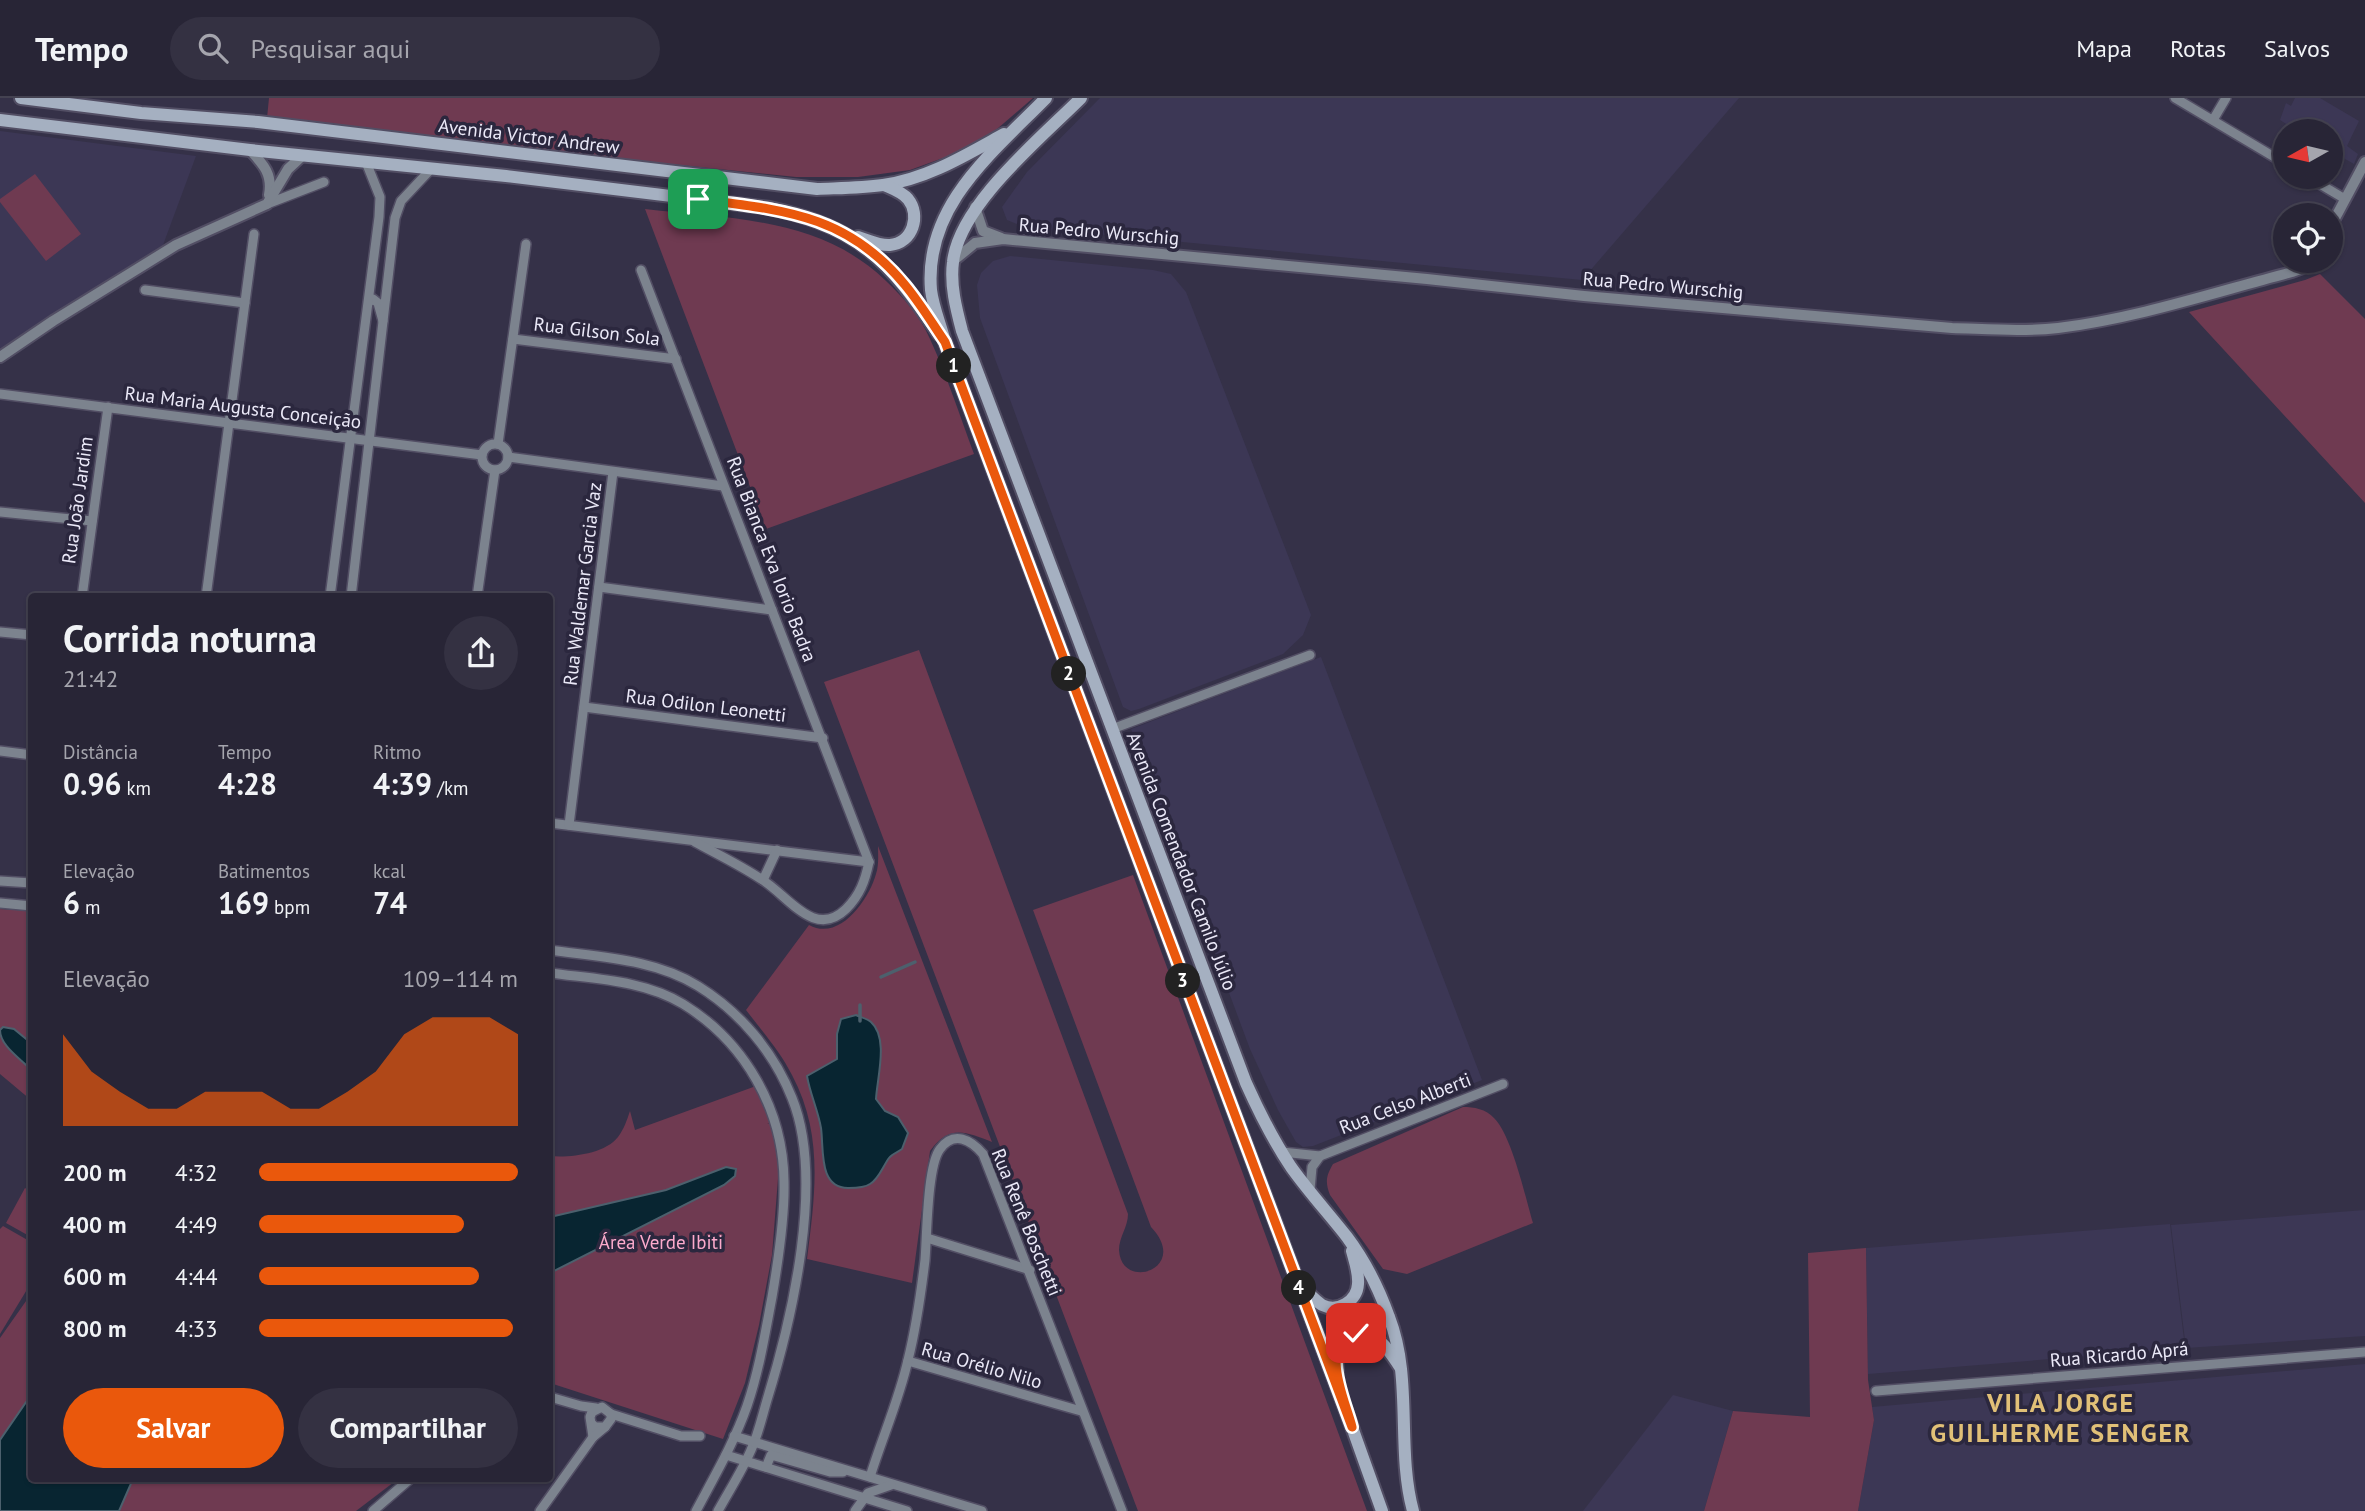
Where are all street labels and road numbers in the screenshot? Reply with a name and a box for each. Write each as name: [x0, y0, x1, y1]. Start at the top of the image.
street label: Avenida Victor Andrew: [437, 113, 621, 159]
street label: Rua Pedro Wurschig: [1018, 212, 1180, 250]
street label: Rua Pedro Wurschig: [1582, 266, 1744, 304]
street label: Rua Gilson Sola: [533, 311, 661, 351]
street label: Rua Maria Augusta Conceição: [123, 381, 363, 433]
street label: Rua João Jardim: [56, 435, 98, 565]
street label: Rua Bianca Eva Iorio Badra: [722, 453, 822, 665]
street label: Rua Waldemar Garcia Vaz: [558, 481, 606, 687]
street label: Rua Odilon Leonetti: [624, 683, 788, 727]
street label: Avenida Comendador Camilo Júlio: [1122, 729, 1242, 993]
street label: Rua Celso Alberti: [1336, 1067, 1474, 1139]
street label: Rua Renê Boschetti: [986, 1145, 1068, 1299]
street label: Rua Orélio Nilo: [919, 1336, 1045, 1394]
street label: Rua Ricardo Aprá: [2049, 1336, 2189, 1372]

